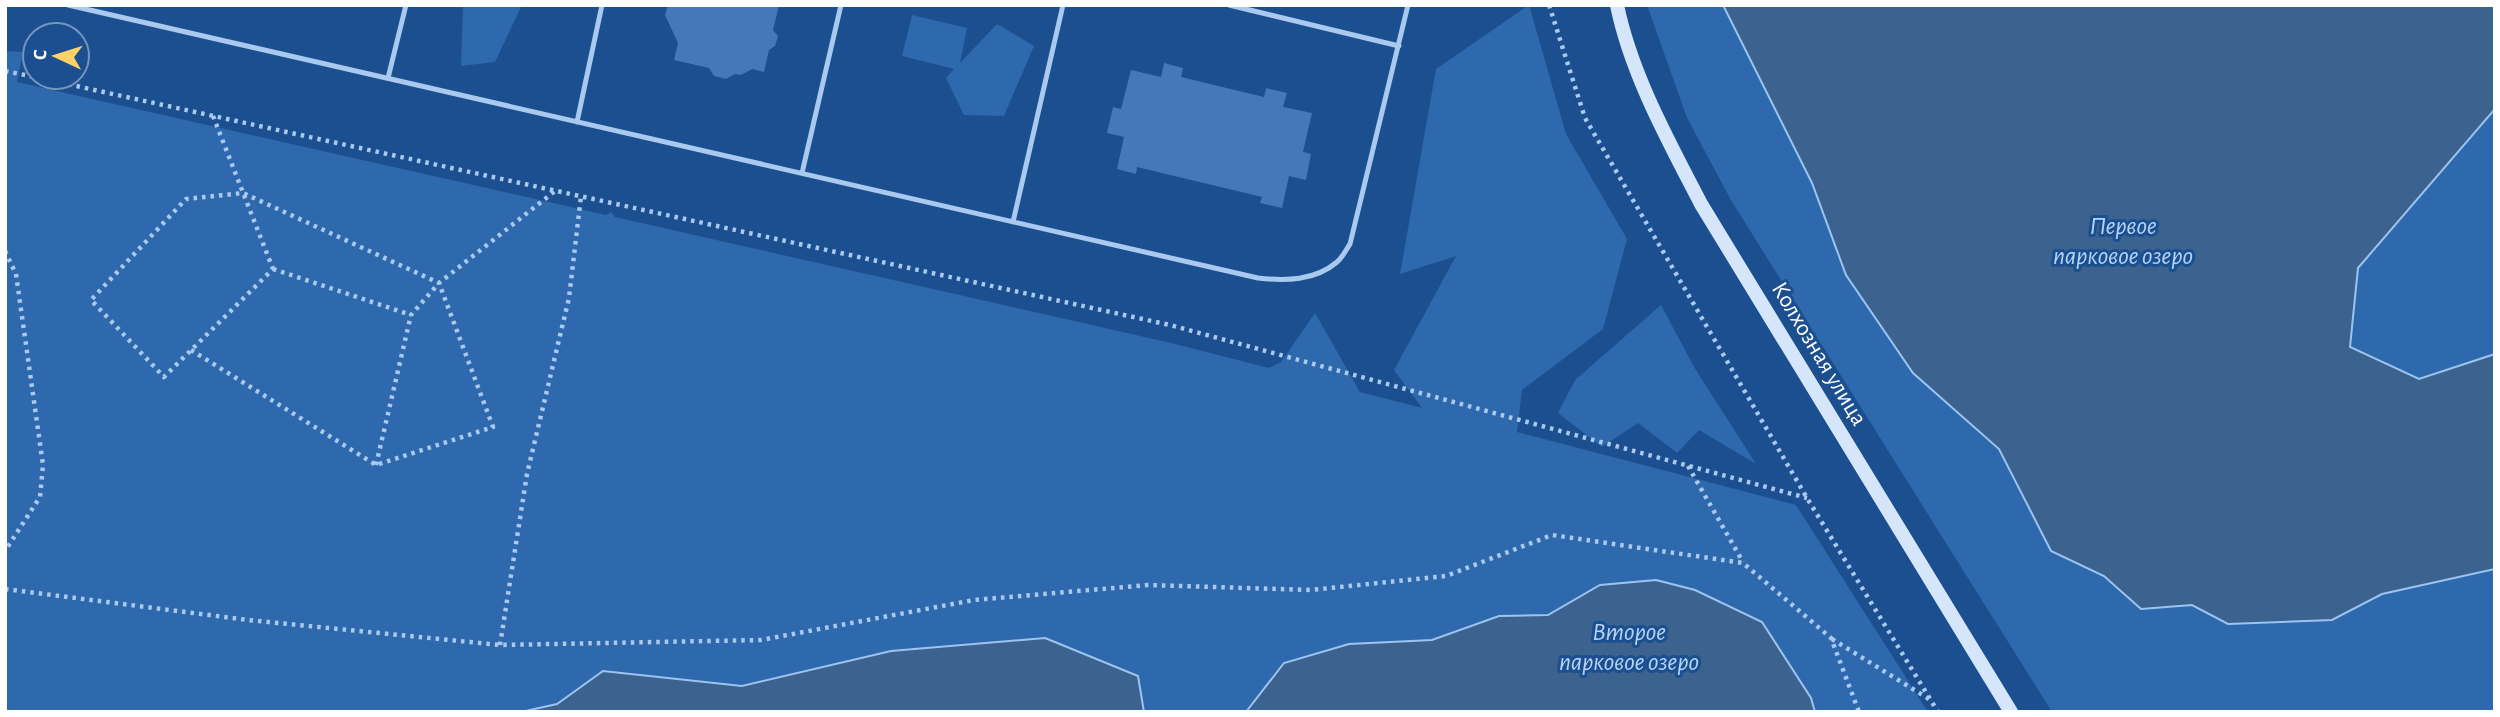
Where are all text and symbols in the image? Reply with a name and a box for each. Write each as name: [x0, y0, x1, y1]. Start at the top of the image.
north arrow: [21, 21, 91, 91]
text: С: [31, 49, 50, 61]
water label: Первое парковое озеро: [2053, 213, 2193, 269]
street label: Колхозная улица: [1767, 278, 1871, 430]
water label: Второе парковое озеро: [1559, 619, 1699, 675]

